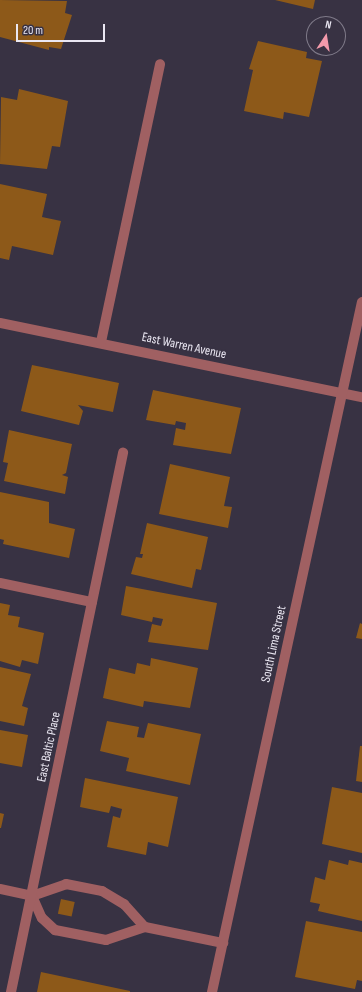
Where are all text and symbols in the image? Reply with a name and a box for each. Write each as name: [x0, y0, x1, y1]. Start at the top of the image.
scale bar: [18, 16, 107, 42]
north arrow: [306, 16, 346, 56]
text: N: [324, 18, 333, 32]
text: 20 m: [23, 23, 43, 38]
street label: East Warren Avenue: [140, 329, 228, 363]
street label: South Lima Street: [258, 604, 290, 684]
street label: East Baltic Place: [34, 711, 64, 783]

